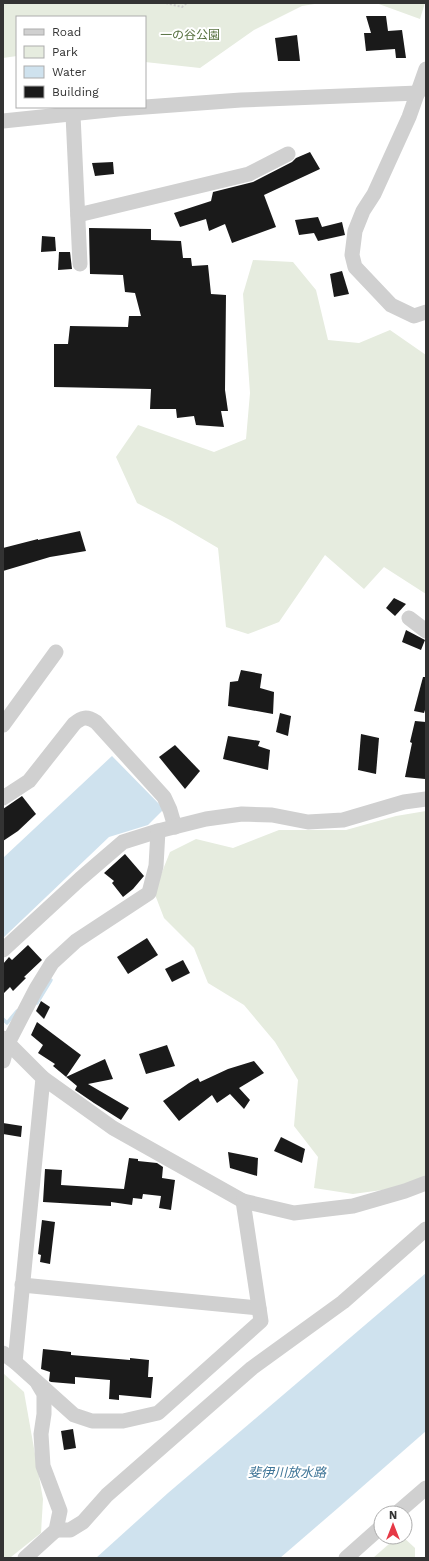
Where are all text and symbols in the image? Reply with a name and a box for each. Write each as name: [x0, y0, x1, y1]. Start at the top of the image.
legend: [16, 16, 146, 108]
text: Road: [52, 25, 81, 39]
park label: 一の谷公園: [160, 28, 220, 42]
text: Park: [52, 45, 78, 59]
text: Water: [52, 65, 87, 79]
text: Building: [52, 85, 99, 99]
water label: 斐伊川放水路: [248, 1465, 327, 1480]
north arrow: [373, 1505, 413, 1545]
text: N: [389, 1509, 397, 1522]

